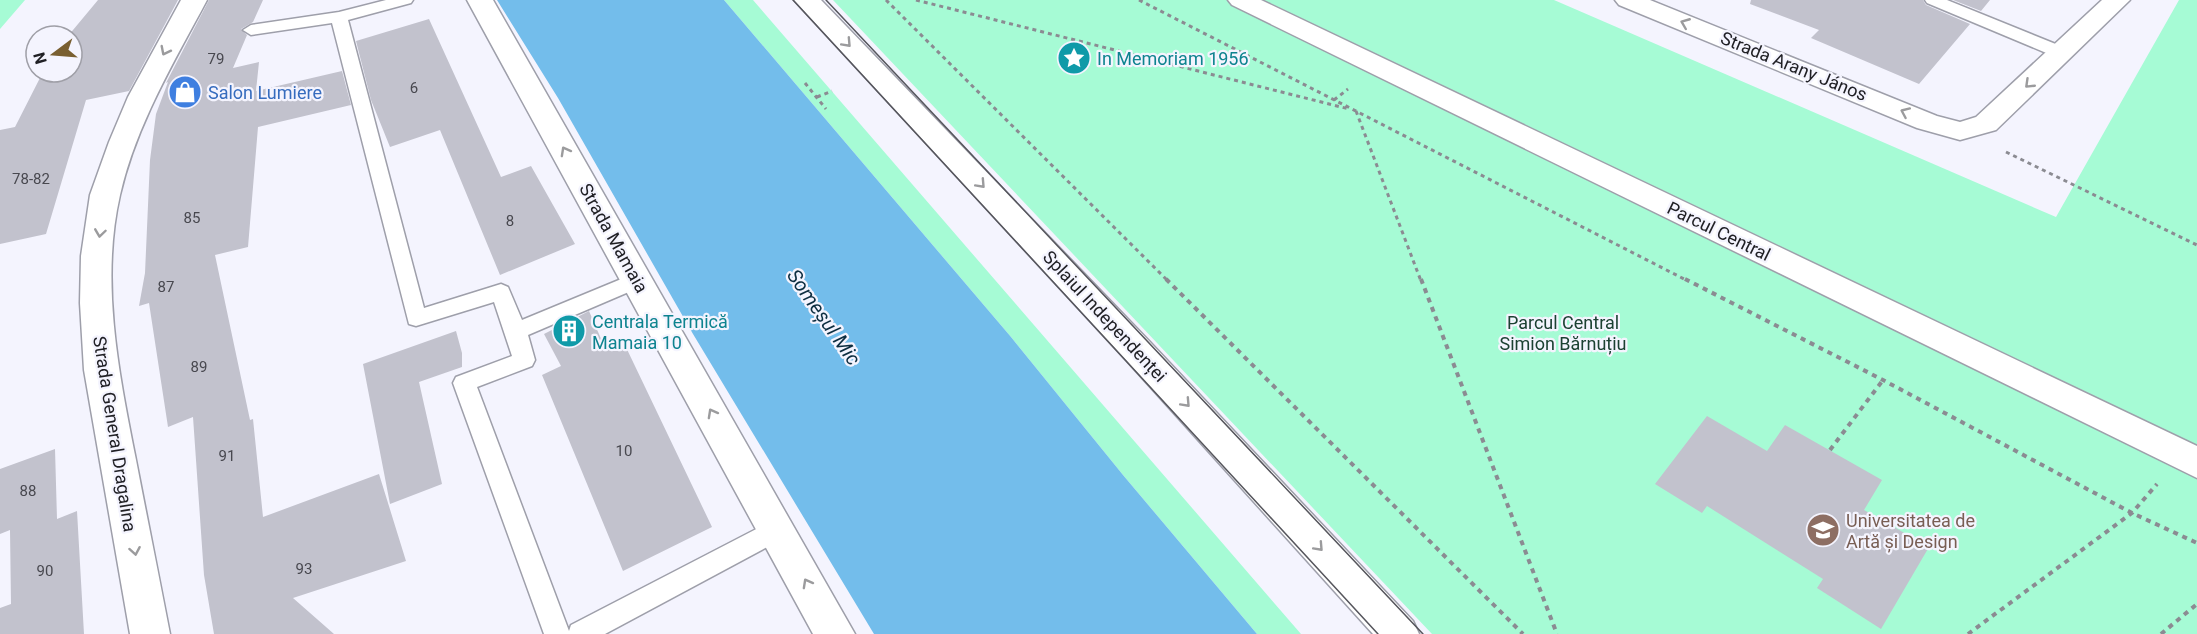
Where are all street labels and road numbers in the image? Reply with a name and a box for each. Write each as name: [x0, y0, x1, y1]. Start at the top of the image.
street label: Strada Arany János: [1718, 27, 1870, 105]
street label: Strada Mamaia: [575, 180, 653, 296]
street label: Parcul Central: [1664, 197, 1774, 265]
street label: Splaiul Independenței: [1038, 246, 1171, 387]
street label: Strada General Dragalina: [89, 335, 141, 533]

